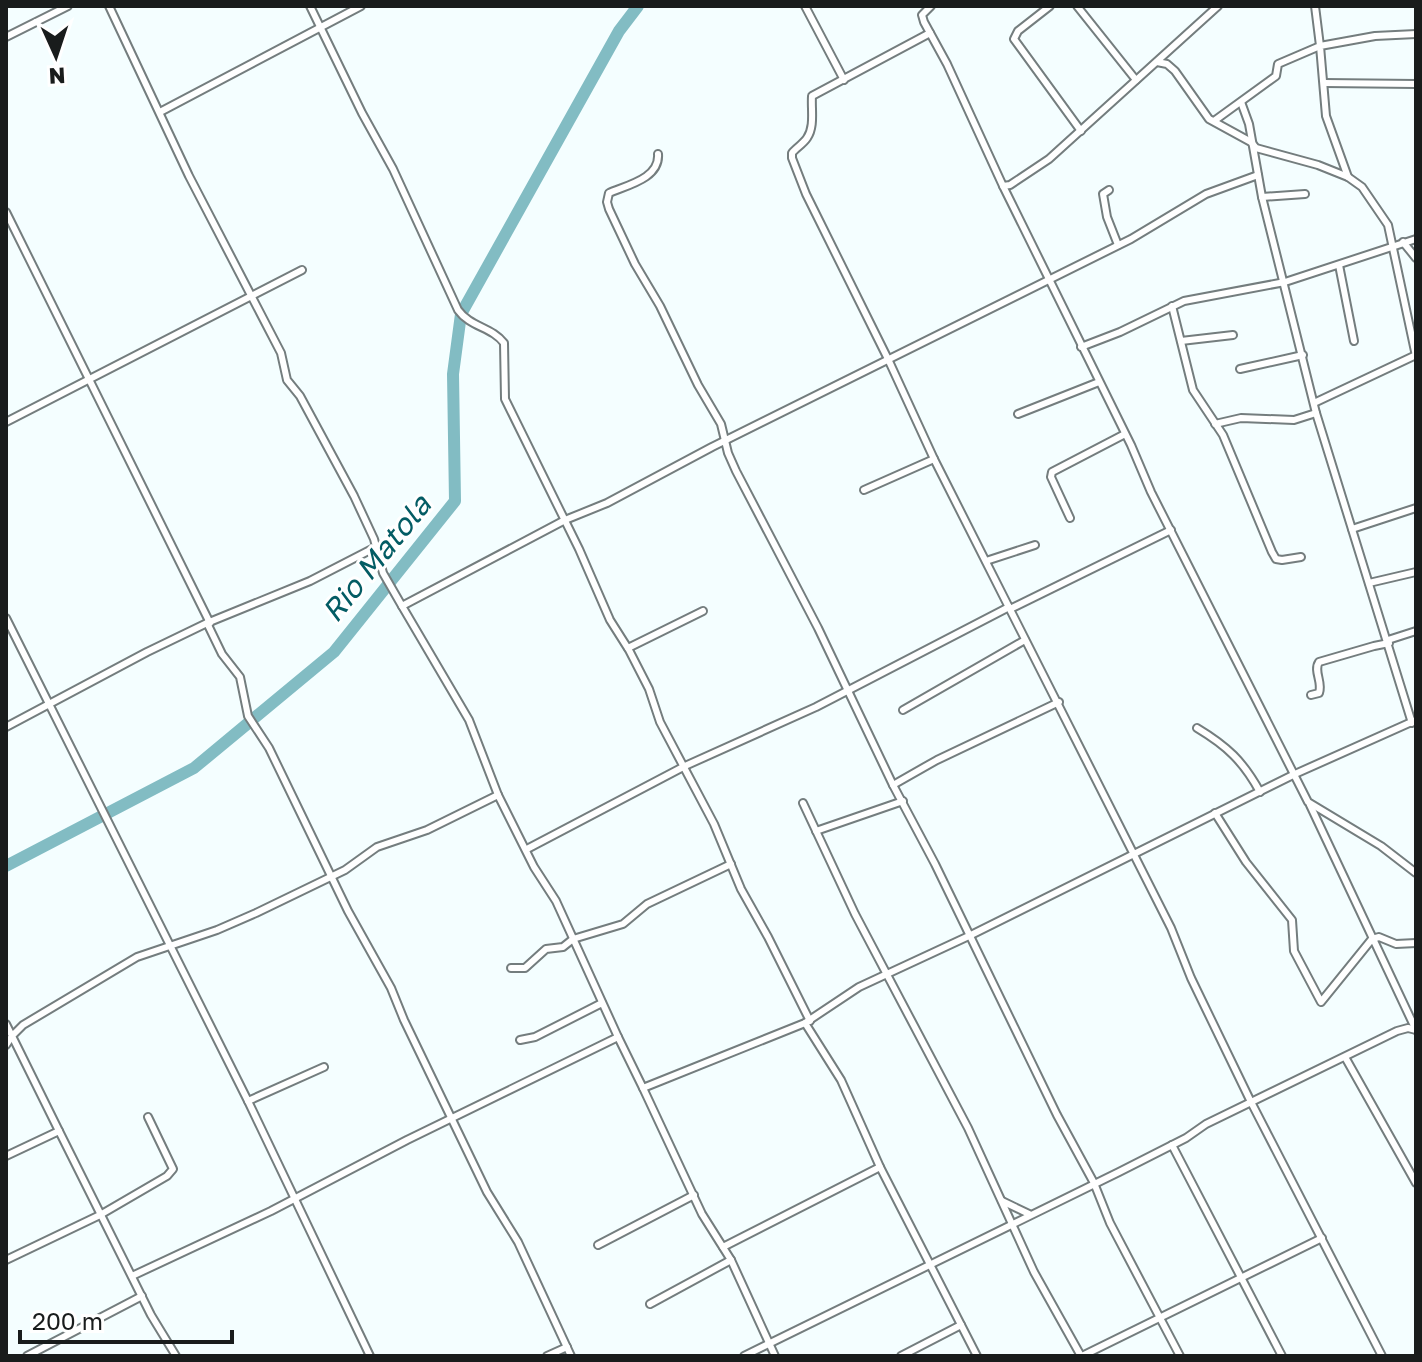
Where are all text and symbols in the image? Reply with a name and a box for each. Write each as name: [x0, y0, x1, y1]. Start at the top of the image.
north arrow: [16, 16, 96, 96]
text: N: [48, 63, 66, 90]
water label: Rio Matola: [314, 486, 439, 629]
scale bar: [20, 1294, 232, 1344]
text: 200 m: [32, 1306, 103, 1335]

